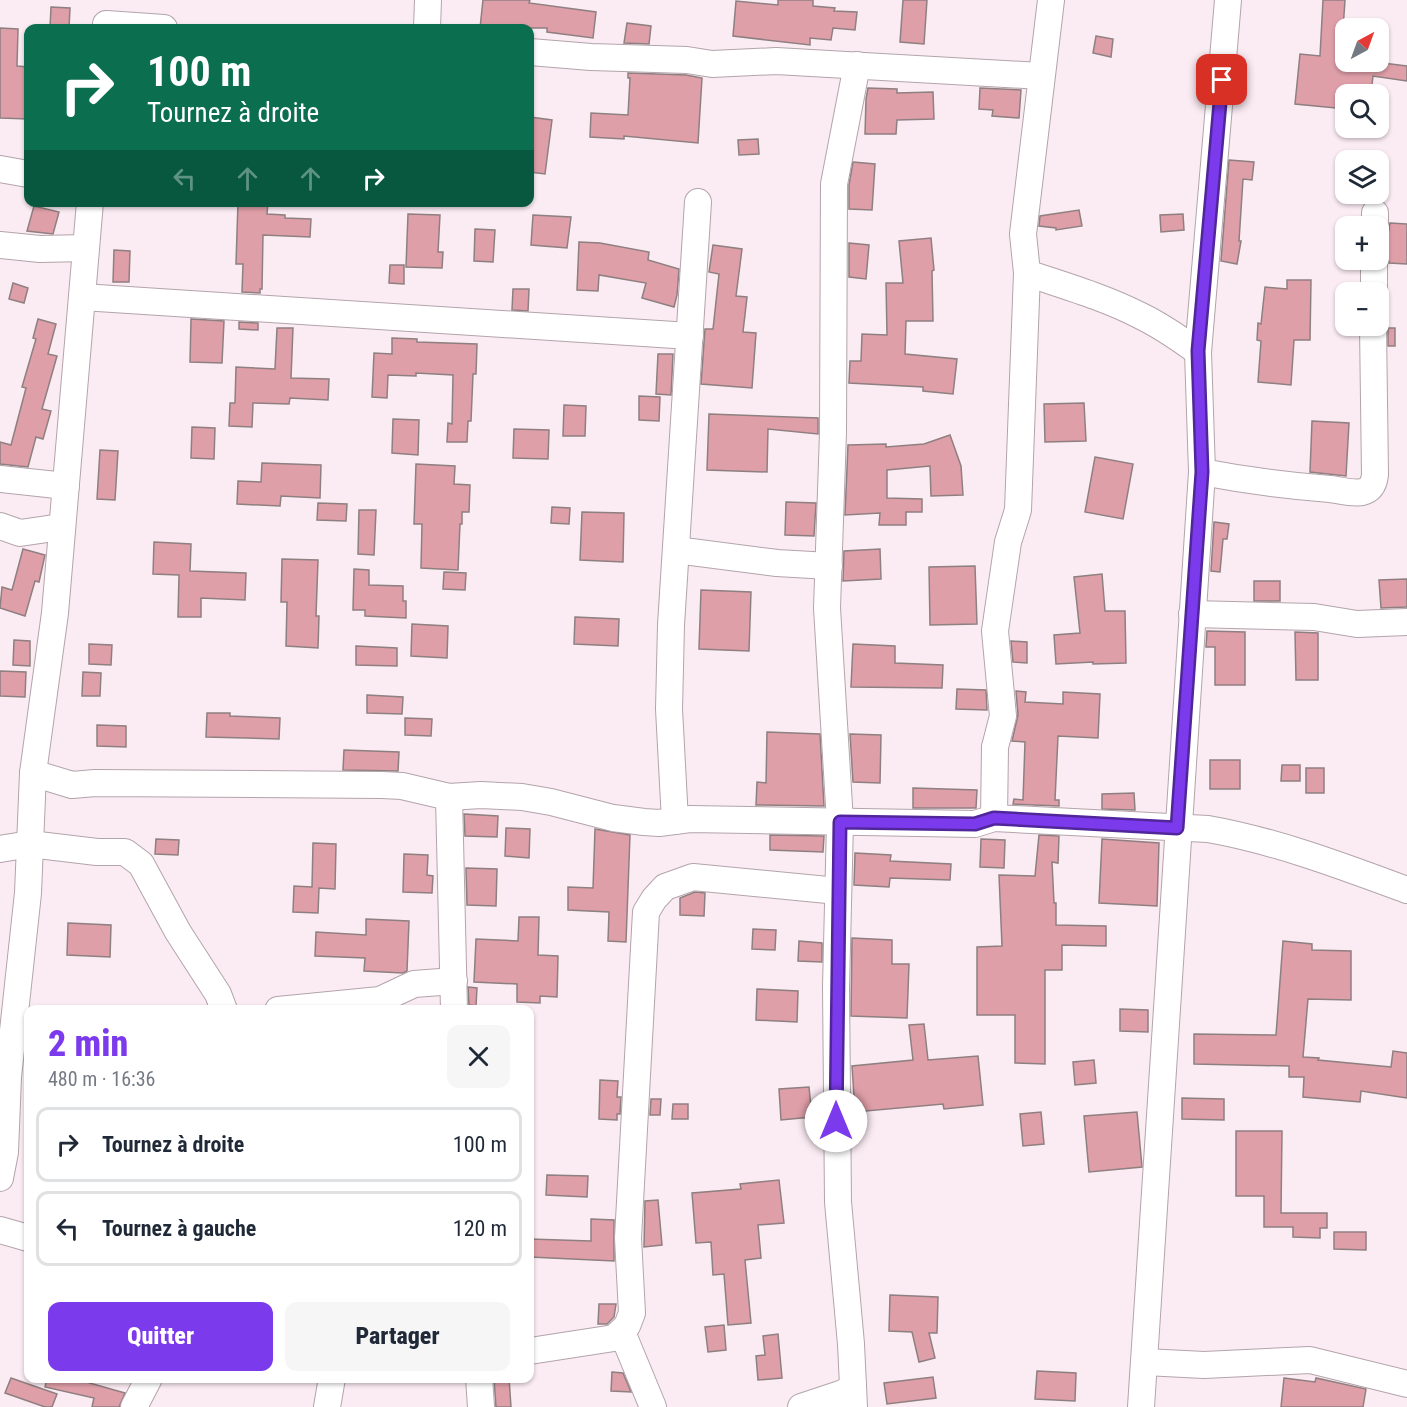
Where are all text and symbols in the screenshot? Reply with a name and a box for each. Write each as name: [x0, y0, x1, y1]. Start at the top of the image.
north arrow: [1335, 18, 1389, 72]
map controls: [1335, 18, 1389, 336]
text: 100 m: [147, 47, 252, 96]
icon: right: [48, 48, 126, 126]
pin: [1196, 54, 1247, 105]
icon: arrive: [1205, 63, 1238, 96]
button: search: [1335, 84, 1389, 138]
text: Tournez à droite: [147, 97, 319, 129]
button: layers: [1335, 150, 1389, 204]
icon: left: [168, 162, 201, 195]
icon: ahead: [231, 162, 264, 195]
icon: ahead: [294, 162, 327, 195]
icon: right: [357, 162, 390, 195]
button: +: [1335, 216, 1389, 270]
button: −: [1335, 282, 1389, 336]
text: 2 min: [48, 1023, 128, 1065]
button: close: [447, 1025, 510, 1088]
text: 480 m · 16:36: [48, 1067, 155, 1091]
position arrow: [804, 1089, 868, 1153]
icon: right: [51, 1128, 84, 1161]
text: Tournez à droite: [102, 1132, 244, 1157]
text: 100 m: [453, 1132, 507, 1157]
icon: left: [51, 1212, 84, 1245]
text: Tournez à gauche: [102, 1216, 256, 1241]
text: 120 m: [453, 1216, 507, 1241]
button: Quitter: [48, 1302, 273, 1371]
button: Partager: [285, 1302, 510, 1371]

